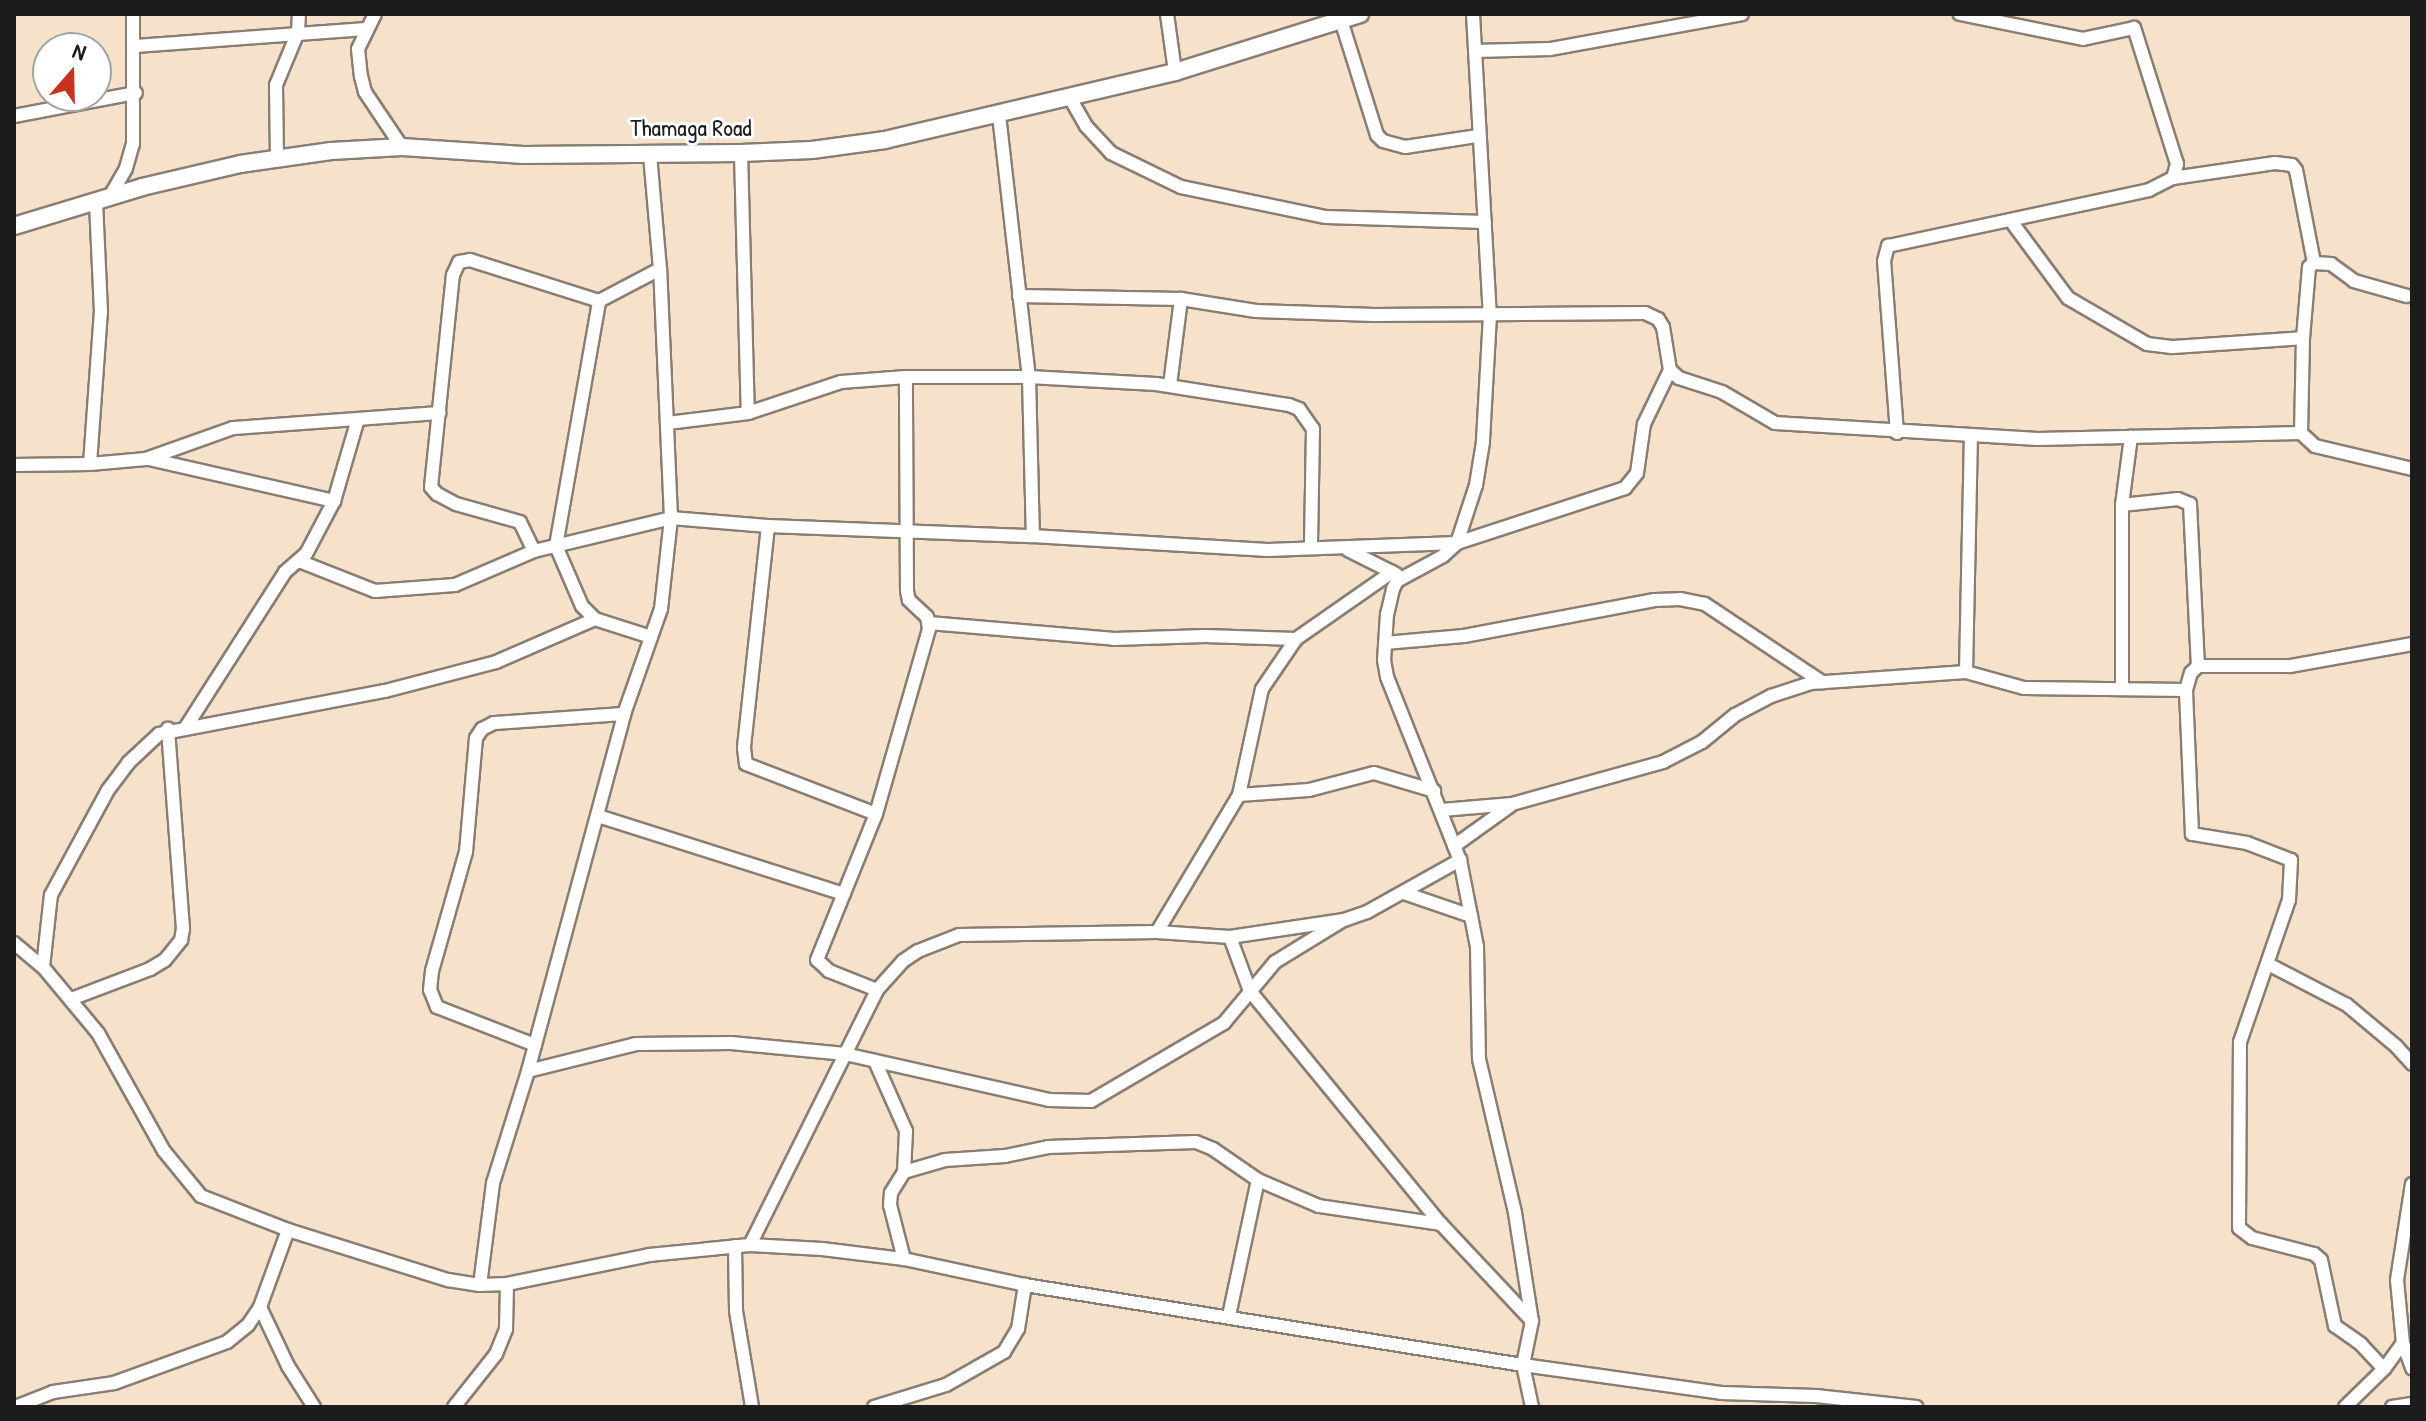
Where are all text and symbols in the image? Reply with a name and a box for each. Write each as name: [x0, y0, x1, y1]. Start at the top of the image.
north arrow: [32, 32, 112, 112]
text: N: [69, 35, 90, 67]
street label: Thamaga Road: [630, 114, 752, 142]

